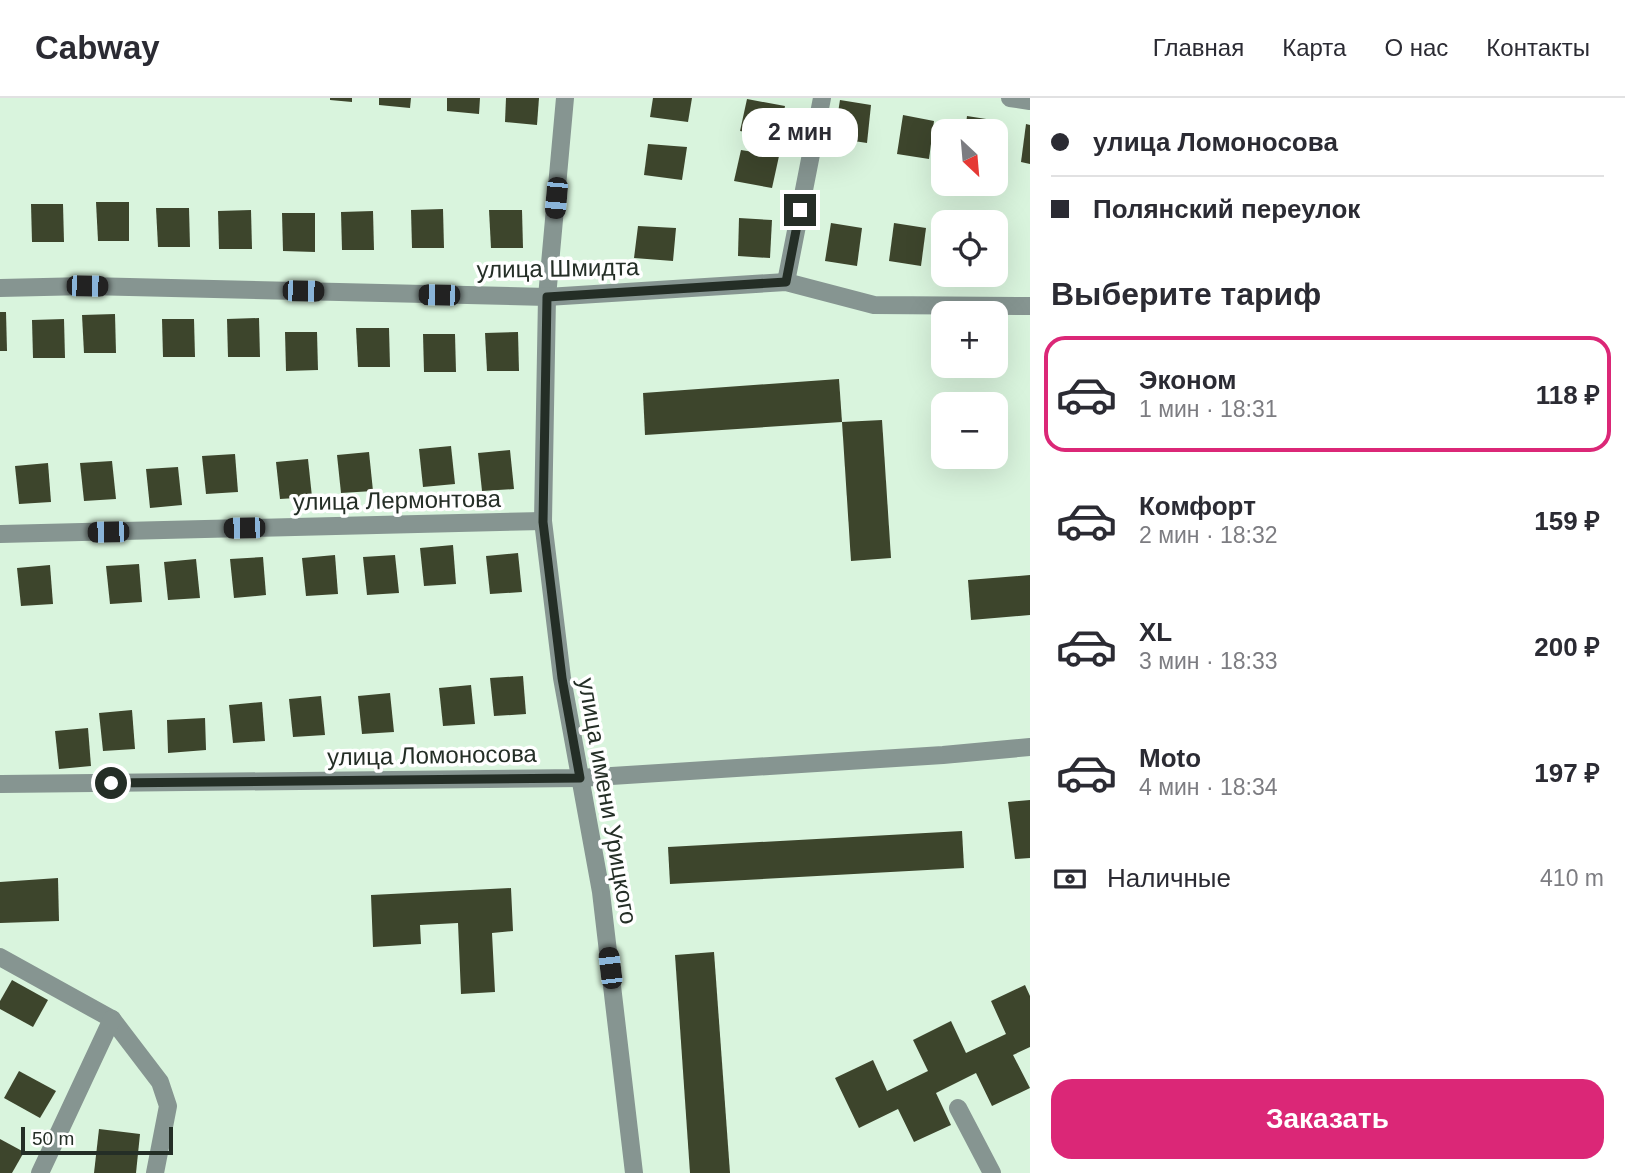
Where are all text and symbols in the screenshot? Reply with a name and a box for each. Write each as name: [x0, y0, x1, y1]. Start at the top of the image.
text: Cabway: [35, 29, 160, 66]
text: Главная: [1153, 34, 1244, 61]
text: Карта: [1282, 34, 1346, 61]
text: О нас: [1384, 34, 1448, 61]
text: Контакты: [1486, 34, 1590, 61]
callout: 2 мин: [742, 108, 858, 158]
text: 2 мин: [768, 119, 832, 145]
north arrow: [931, 119, 1008, 196]
map controls: [931, 119, 1008, 469]
text: улица Ломоносова: [1093, 127, 1338, 157]
car: [544, 176, 569, 220]
route end: [784, 194, 816, 226]
text: Полянский переулок: [1093, 194, 1360, 224]
button: locate: [931, 210, 1008, 287]
street label: улица Шмидта: [476, 253, 640, 283]
car: [66, 275, 109, 297]
text: Выберите тариф: [1051, 276, 1321, 312]
car: [282, 280, 325, 302]
car: [418, 284, 461, 306]
button: +: [931, 301, 1008, 378]
icon: car: [1055, 363, 1118, 426]
text: Эконом: [1139, 365, 1237, 395]
text: 118 ₽: [1536, 380, 1600, 410]
button: −: [931, 392, 1008, 469]
text: 1 мин · 18:31: [1139, 396, 1278, 422]
street label: улица Лермонтова: [293, 485, 502, 515]
icon: car: [1055, 489, 1118, 552]
text: Комфорт: [1139, 491, 1256, 521]
text: 159 ₽: [1534, 506, 1600, 536]
car: [223, 517, 266, 539]
car: [87, 521, 130, 543]
text: 2 мин · 18:32: [1139, 522, 1278, 548]
icon: car: [1055, 615, 1118, 678]
text: XL: [1139, 617, 1172, 647]
text: 200 ₽: [1534, 632, 1600, 662]
text: 3 мин · 18:33: [1139, 648, 1278, 674]
street label: улица имени Урицкого: [573, 676, 643, 926]
street label: улица Ломоносова: [327, 740, 538, 770]
icon: car: [1055, 741, 1118, 804]
text: Moto: [1139, 743, 1201, 773]
text: 197 ₽: [1534, 758, 1600, 788]
route start: [95, 767, 127, 799]
text: 4 мин · 18:34: [1139, 774, 1278, 800]
icon: cash: [1051, 860, 1089, 898]
text: Наличные: [1107, 863, 1231, 893]
text: 410 m: [1540, 865, 1604, 891]
car: [598, 946, 623, 990]
button: Заказать: [1051, 1079, 1604, 1159]
scale bar: [21, 1124, 173, 1156]
text: 50 m: [32, 1128, 74, 1149]

